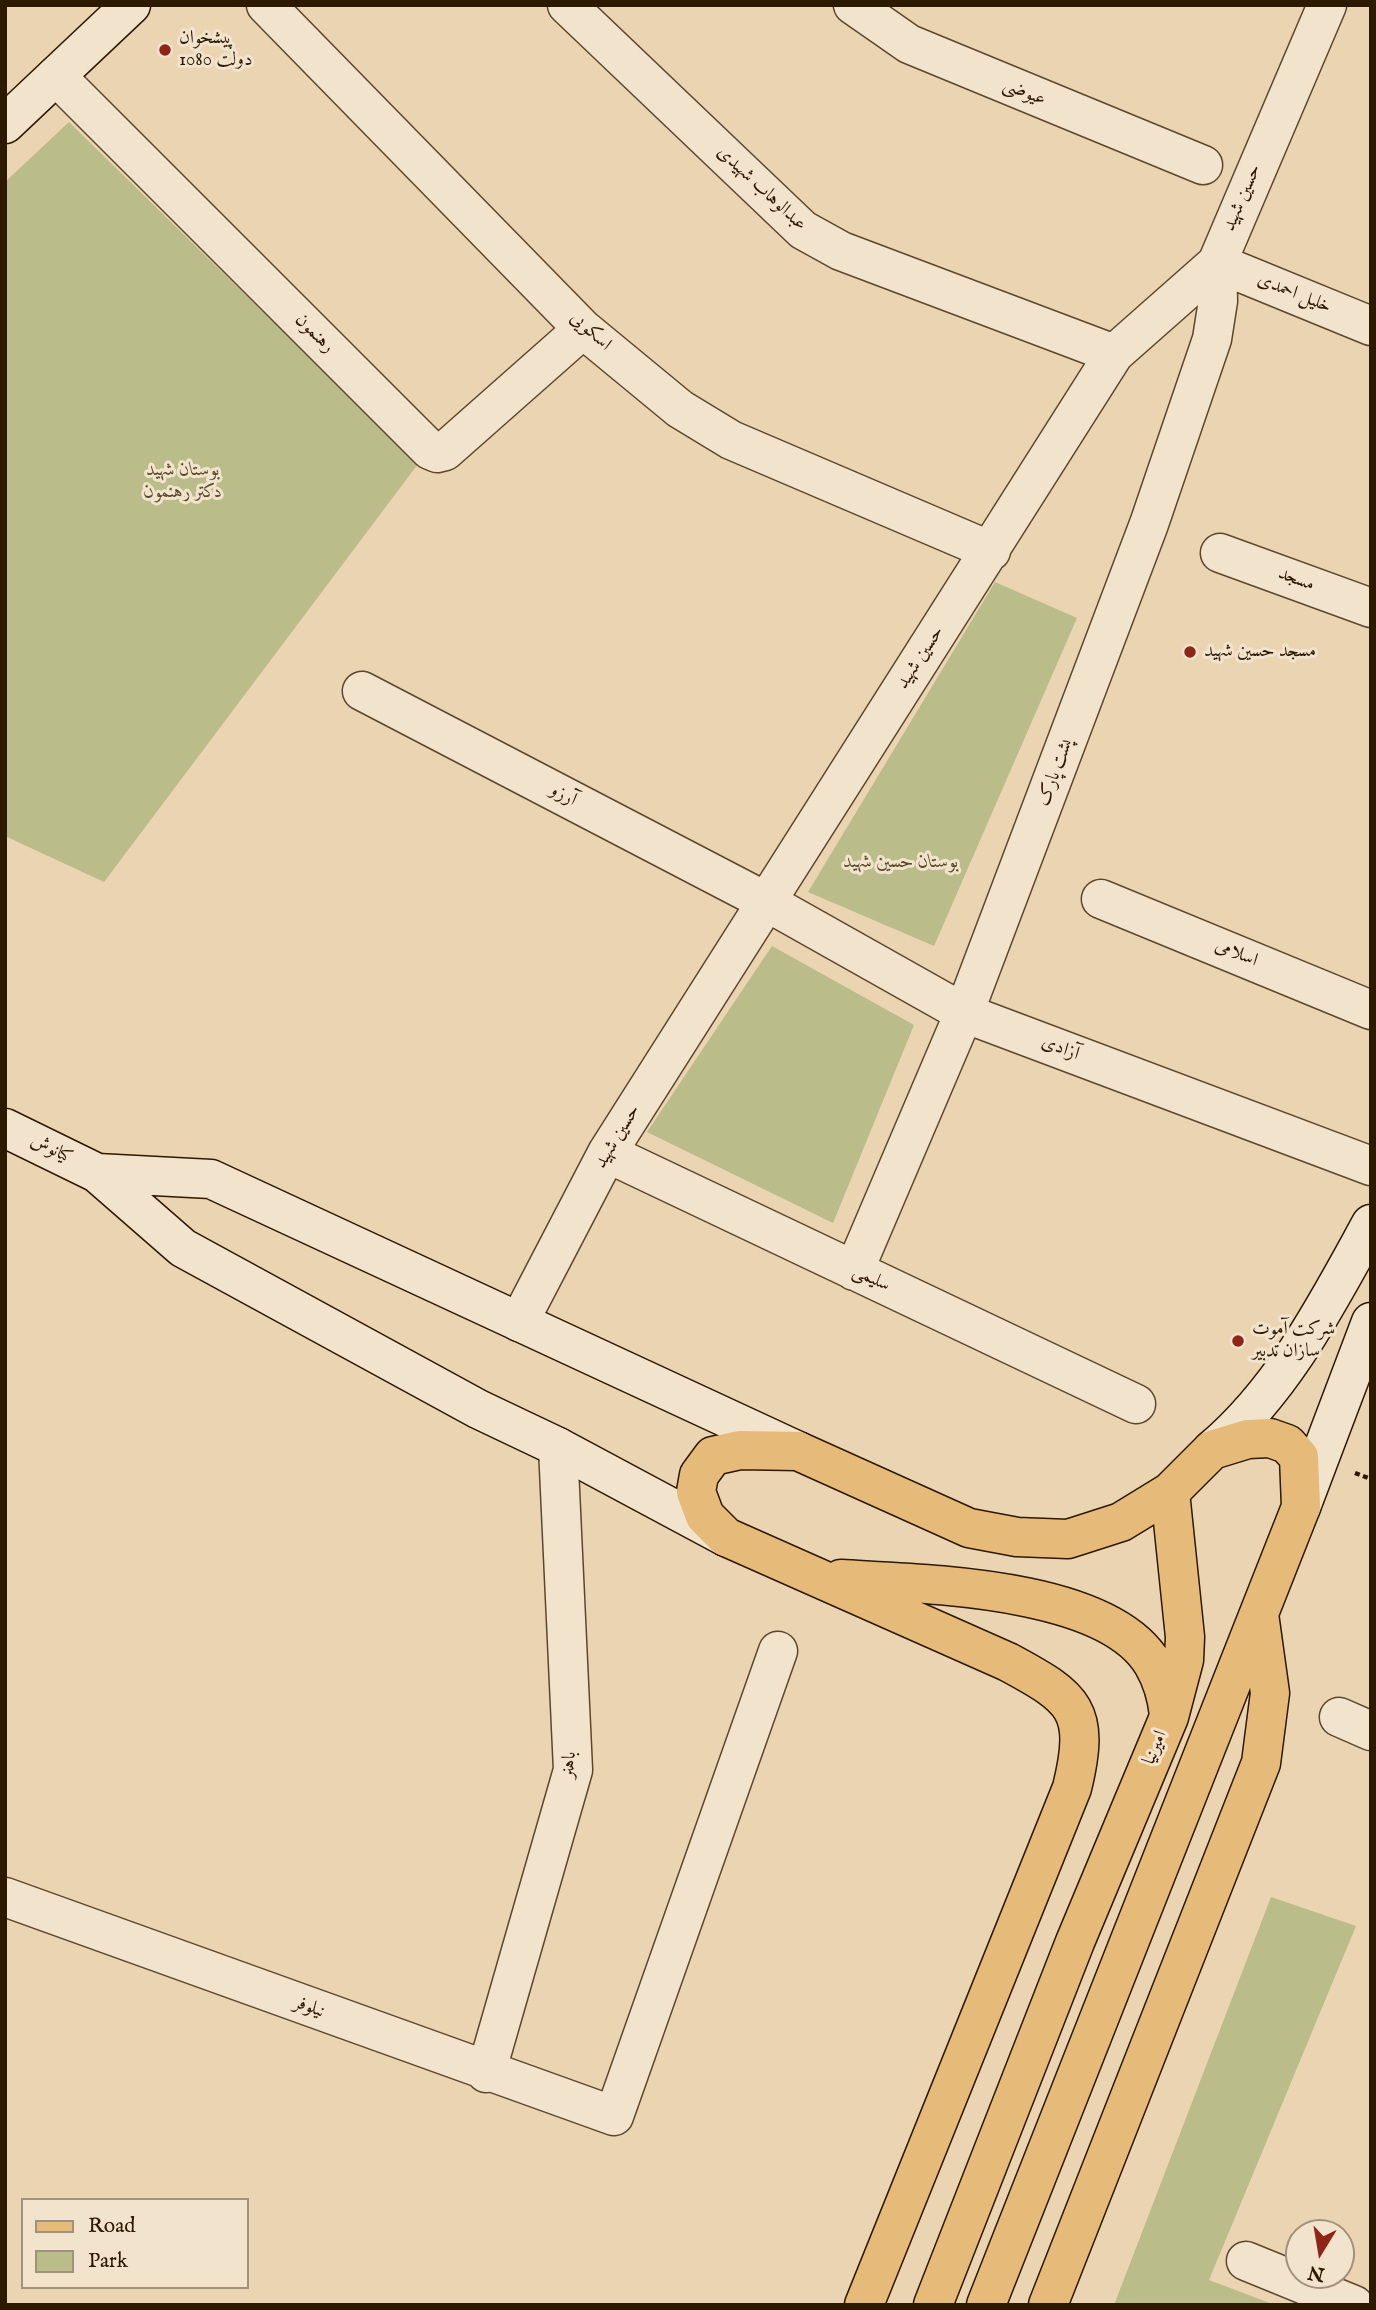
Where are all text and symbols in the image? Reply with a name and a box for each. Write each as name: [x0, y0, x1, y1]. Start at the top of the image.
place label: پیشخوان دولت 1080: [179, 28, 253, 72]
marker: پیشخوان دولت 1080: [157, 42, 173, 58]
street label: عیوضی: [999, 74, 1049, 112]
street label: عبدالوهاب شهیدی: [711, 142, 811, 236]
street label: حسین شهید: [1219, 161, 1267, 235]
street label: خلیل احمدی: [1254, 269, 1334, 319]
street label: اسکویی: [564, 307, 616, 357]
street label: رهنمون: [289, 309, 339, 359]
park label: بوستان شهید دکتر رهنمون: [144, 460, 222, 504]
street label: مسجد: [1275, 563, 1317, 597]
street label: حسین شهید: [892, 622, 950, 694]
place label: مسجد حسین شهید: [1204, 641, 1316, 663]
marker: مسجد حسین شهید: [1182, 644, 1198, 660]
street label: پشت پارک: [1033, 736, 1079, 810]
street label: آرزو: [546, 780, 580, 812]
park label: بوستان حسین شهید: [843, 852, 959, 874]
street label: اسلامی: [1211, 935, 1261, 973]
street label: آزادی: [1038, 1031, 1082, 1067]
street label: حسین شهید: [590, 1101, 646, 1173]
street label: کیانوش: [26, 1130, 76, 1170]
street label: سلیمی: [848, 1260, 894, 1298]
place label: شرکت آموت سازان تدبیر: [1252, 1319, 1335, 1363]
marker: شرکت آموت سازان تدبیر: [1230, 1333, 1246, 1349]
street label: امیرنیا: [1139, 1728, 1173, 1768]
street label: باهنر: [557, 1751, 583, 1779]
street label: نیلوفر: [290, 1992, 328, 2024]
legend: [21, 2198, 248, 2289]
text: Road: [88, 2213, 135, 2240]
north arrow: [1285, 2219, 1355, 2289]
text: Park: [88, 2248, 128, 2275]
text: N: [1306, 2259, 1327, 2286]

